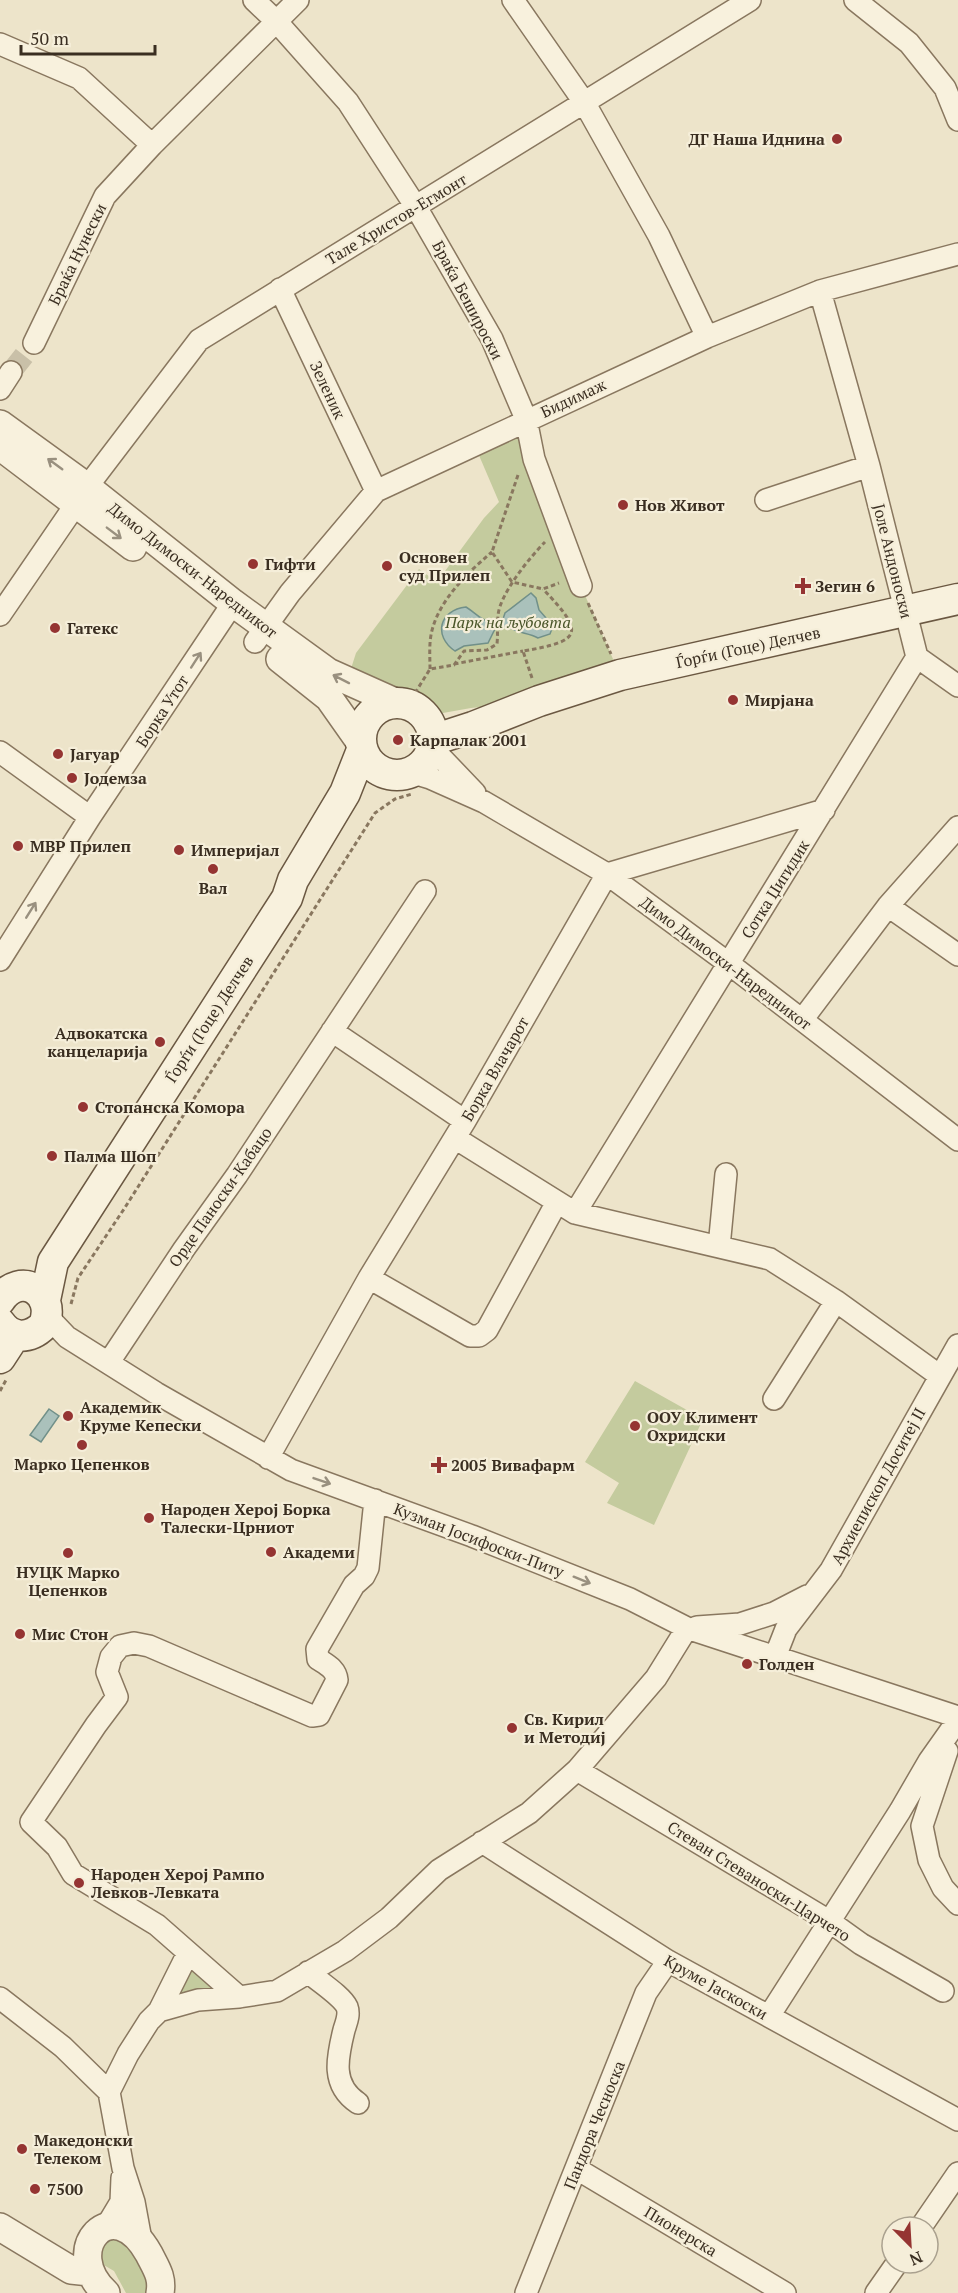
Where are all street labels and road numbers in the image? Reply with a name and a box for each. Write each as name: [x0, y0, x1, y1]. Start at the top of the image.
street label: Тале Христов-Егмонт: [321, 168, 471, 270]
street label: Браќа Нунески: [43, 199, 111, 309]
street label: Браќа Бешироски: [427, 237, 509, 364]
street label: Зеленик: [305, 357, 351, 423]
street label: Бидимаж: [537, 373, 610, 423]
street label: Димо Димоски-Наредникот: [104, 497, 282, 643]
street label: Јоле Андоноски: [868, 501, 918, 621]
street label: Ѓорѓи (Гоце) Делчев: [674, 621, 822, 673]
street label: Борка Утот: [130, 671, 194, 751]
street label: Сотка Џигидик: [736, 835, 814, 943]
street label: Димо Димоски-Наредникот: [636, 891, 816, 1035]
street label: Ѓорѓи (Гоце) Делчев: [160, 951, 258, 1087]
street label: Борка Влачарот: [456, 1013, 534, 1125]
street label: Орде Паноски-Кабацо: [163, 1122, 277, 1271]
street label: Архиепископ Доситеј II: [826, 1404, 930, 1568]
street label: Кузман Јосифоски-Питу: [391, 1497, 568, 1583]
street label: Стеван Стеваноски-Царчето: [663, 1816, 855, 1947]
street label: Круме Јаскоски: [660, 1949, 772, 2025]
street label: Пандора Чесноска: [558, 2057, 630, 2193]
street label: Пионерска: [641, 2201, 721, 2261]

